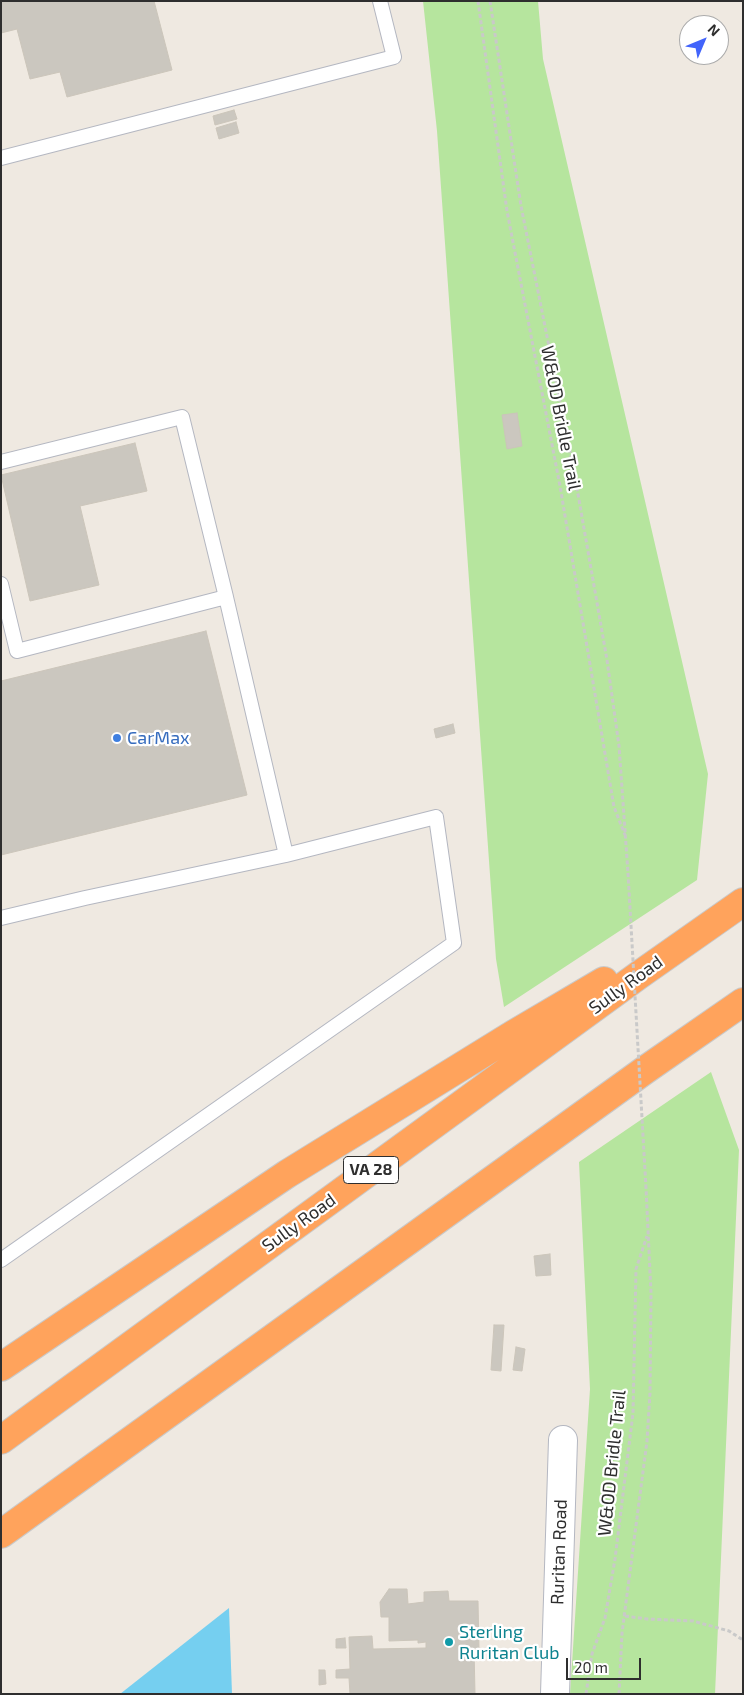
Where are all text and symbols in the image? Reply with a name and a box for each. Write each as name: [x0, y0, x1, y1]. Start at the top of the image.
north arrow: [679, 15, 729, 65]
text: N: [705, 20, 724, 39]
street label: W&OD Bridle Trail: [536, 344, 586, 492]
place label: CarMax: [127, 727, 190, 749]
marker: CarMax: [111, 732, 123, 744]
street label: Sully Road: [585, 951, 667, 1019]
road number: VA 28: [344, 1156, 398, 1184]
street label: Sully Road: [258, 1189, 340, 1257]
street label: W&OD Bridle Trail: [594, 1389, 630, 1537]
street label: Ruritan Road: [546, 1499, 572, 1605]
place label: Sterling Ruritan Club: [459, 1621, 559, 1664]
marker: Sterling Ruritan Club: [443, 1636, 455, 1648]
scale bar: [569, 1648, 644, 1680]
text: 20 m: [574, 1658, 608, 1676]

